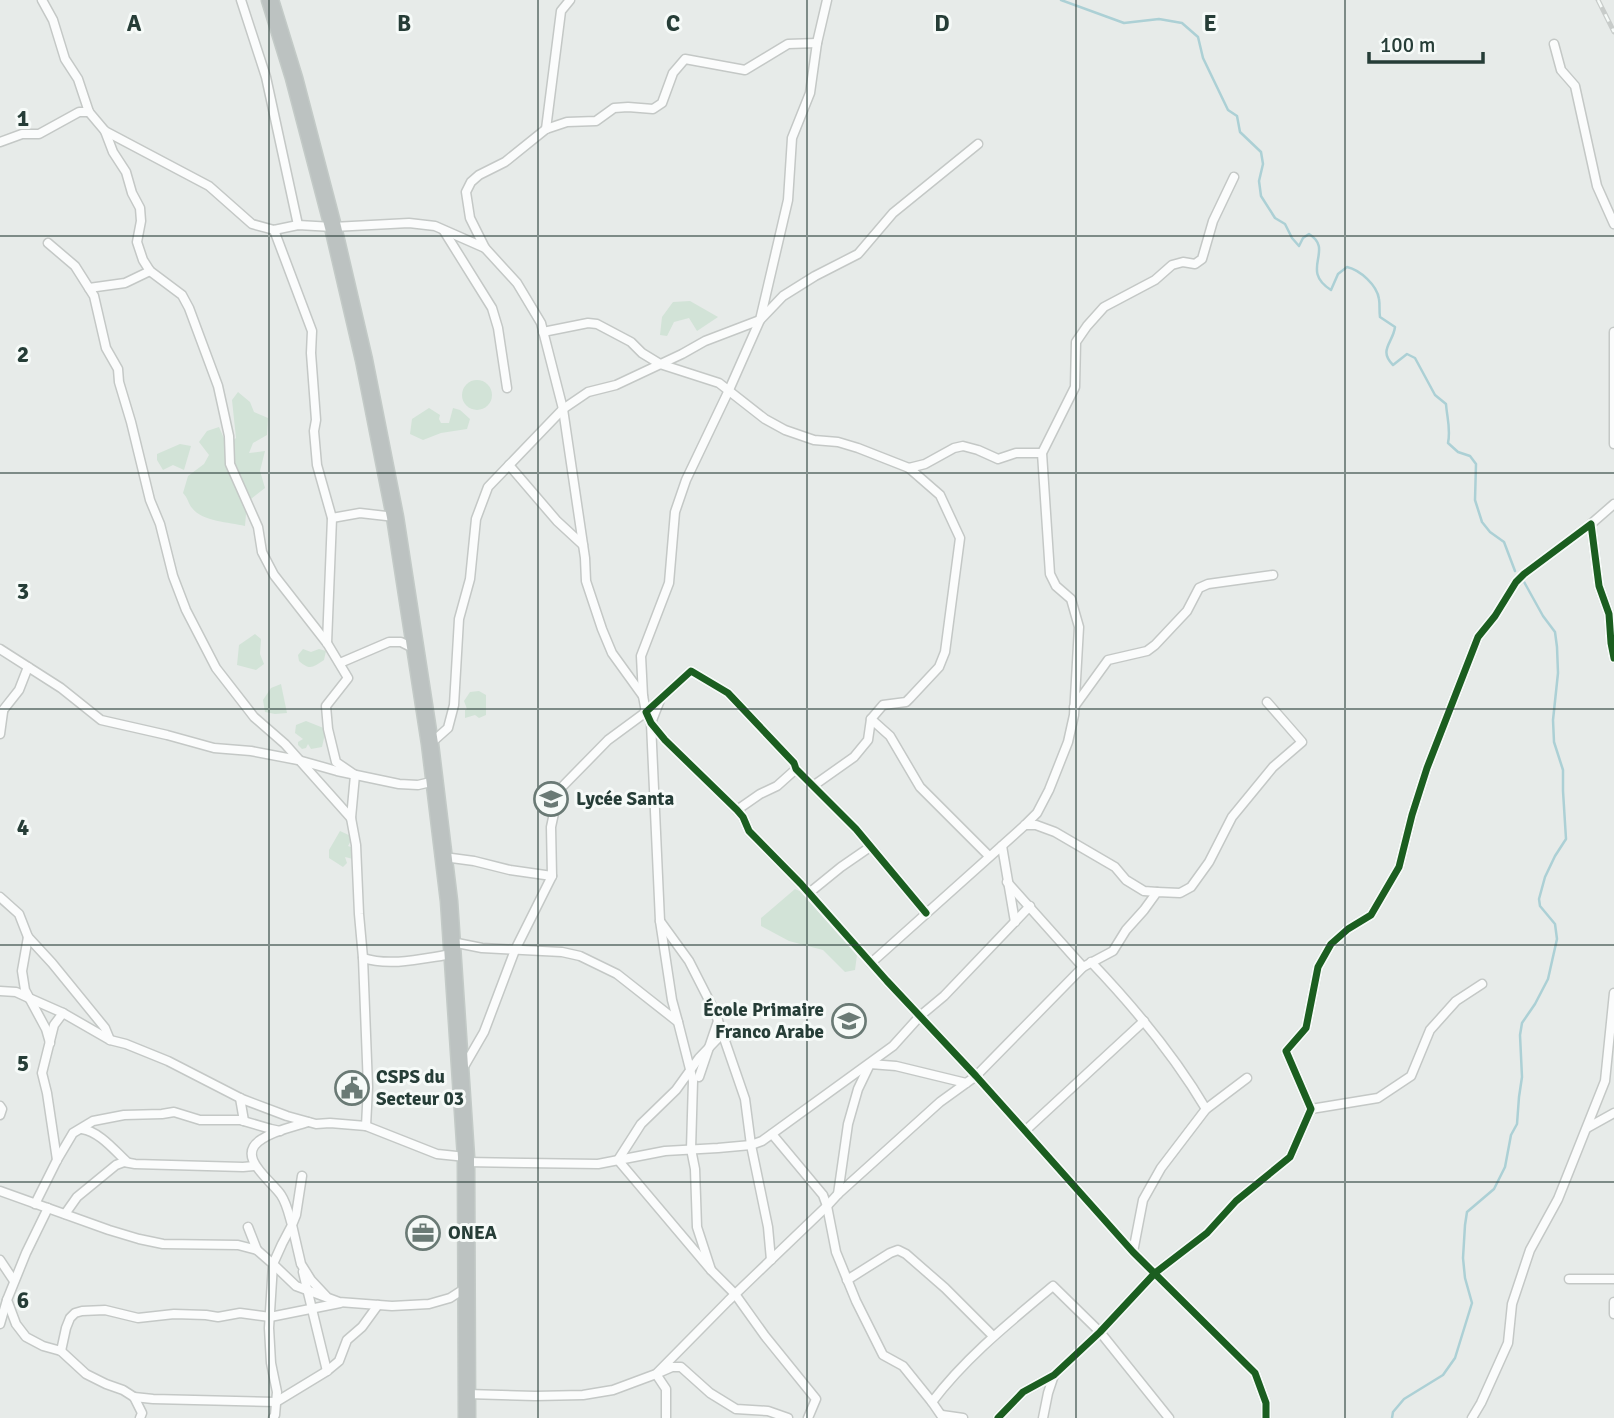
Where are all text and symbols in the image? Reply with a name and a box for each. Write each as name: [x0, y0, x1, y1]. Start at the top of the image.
text: A: [127, 9, 142, 38]
text: B: [397, 9, 411, 38]
text: C: [666, 9, 680, 38]
text: D: [934, 9, 950, 38]
text: E: [1203, 9, 1217, 38]
scale bar: [1369, 21, 1483, 65]
text: 100 m: [1380, 32, 1435, 58]
text: 1: [17, 104, 29, 133]
text: 2: [17, 340, 29, 369]
text: 3: [17, 577, 29, 606]
school or university icon: Lycée Santa: [532, 780, 570, 818]
place label: Lycée Santa: [576, 787, 674, 811]
text: 4: [17, 813, 29, 842]
place label: École Primaire Franco Arabe: [703, 998, 824, 1044]
school or university icon: École Primaire Franco Arabe: [830, 1002, 868, 1040]
text: 5: [17, 1049, 29, 1078]
place label: CSPS du Secteur 03: [376, 1065, 464, 1111]
public building icon: CSPS du Secteur 03: [333, 1069, 371, 1107]
office icon: ONEA: [404, 1214, 442, 1252]
place label: ONEA: [448, 1221, 497, 1245]
text: 6: [17, 1286, 29, 1315]

